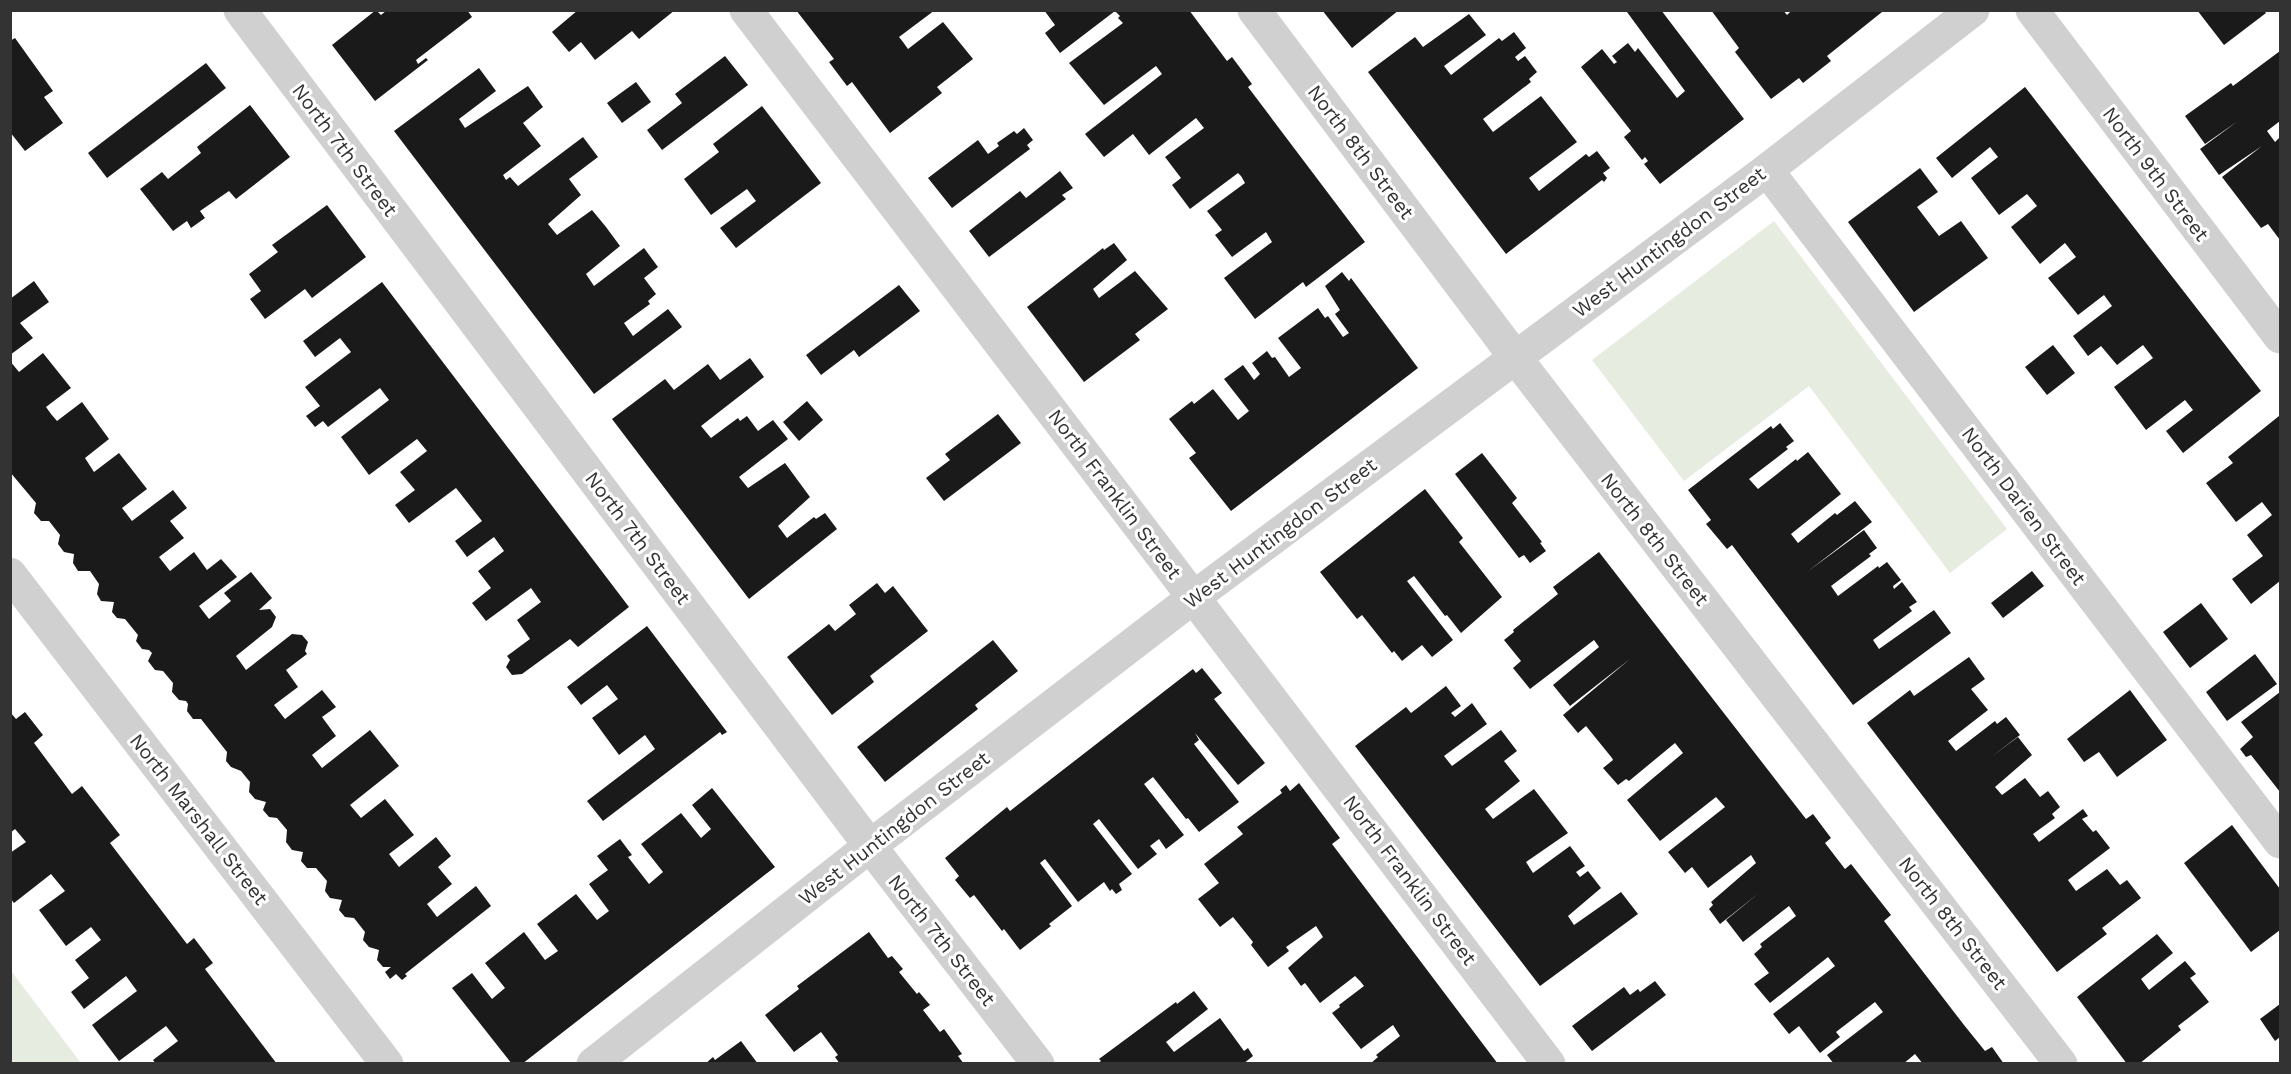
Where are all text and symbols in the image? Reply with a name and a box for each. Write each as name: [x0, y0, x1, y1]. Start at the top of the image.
street label: North 7th Street: [287, 79, 403, 222]
street label: North 8th Street: [1303, 80, 1420, 224]
street label: North 9th Street: [2098, 102, 2215, 246]
street label: West Huntingdon Street: [1568, 161, 1771, 322]
street label: North Franklin Street: [1043, 404, 1187, 584]
street label: North Darien Street: [1957, 422, 2092, 590]
street label: West Huntingdon Street: [1179, 452, 1382, 613]
street label: North 7th Street: [580, 467, 696, 610]
street label: North 8th Street: [1596, 468, 1715, 611]
street label: North Marshall Street: [125, 729, 274, 910]
street label: West Huntingdon Street: [794, 746, 995, 910]
street label: North Franklin Street: [1338, 790, 1482, 970]
street label: North 8th Street: [1894, 852, 2013, 995]
street label: North 7th Street: [883, 870, 1001, 1011]

